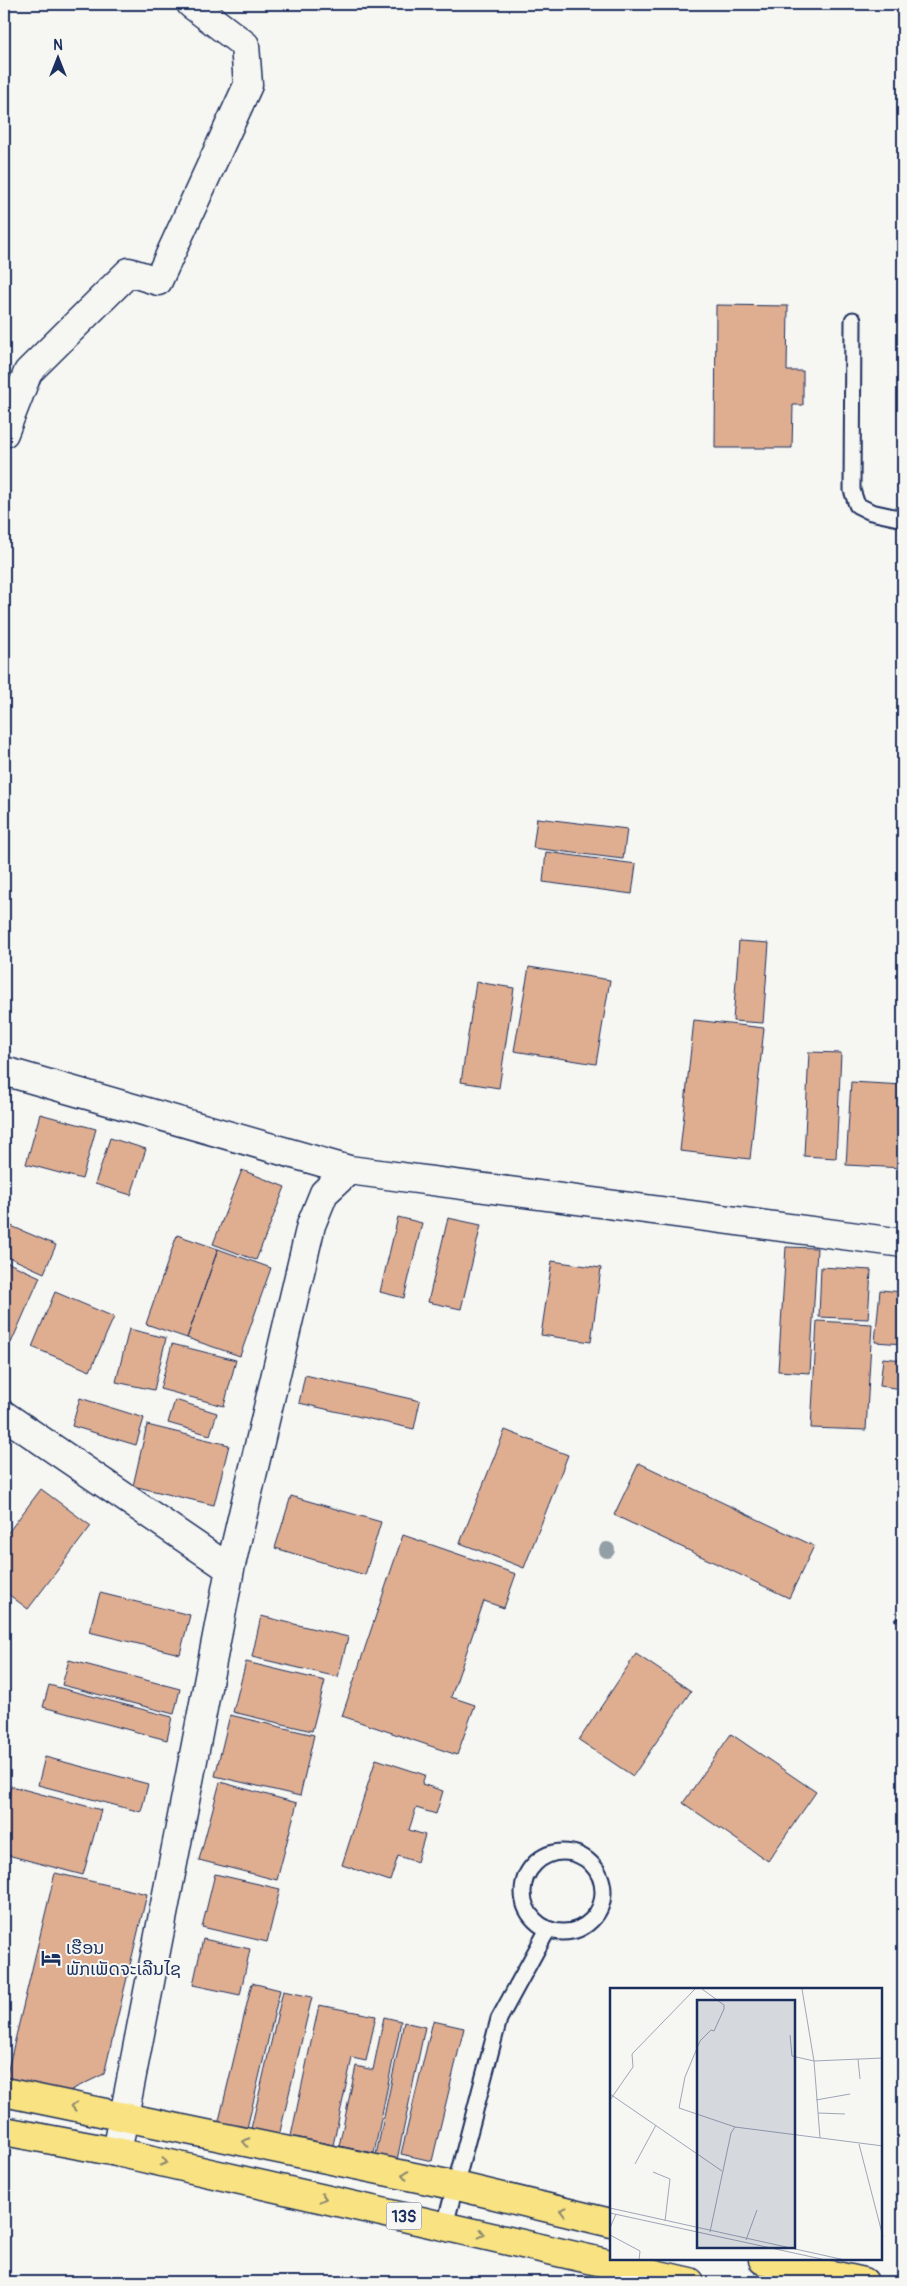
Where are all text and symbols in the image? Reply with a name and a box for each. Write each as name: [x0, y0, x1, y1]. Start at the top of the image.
north arrow: [32, 32, 82, 82]
text: N: [53, 37, 63, 54]
place label: ເຮືອນ ພັກເພັດຈະເລີນໄຊ: [66, 1937, 181, 1981]
hotel icon: ເຮືອນ ພັກເພັດຈະເລີນໄຊ: [40, 1947, 62, 1969]
inset map: [610, 1988, 882, 2261]
one-way arrow: [70, 2101, 79, 2112]
one-way arrow: [242, 2137, 250, 2147]
one-way arrow: [160, 2156, 169, 2167]
one-way arrow: [401, 2170, 409, 2181]
one-way arrow: [319, 2192, 328, 2203]
road number: 13S: [386, 2202, 422, 2230]
one-way arrow: [559, 2206, 568, 2217]
one-way arrow: [477, 2228, 486, 2238]

